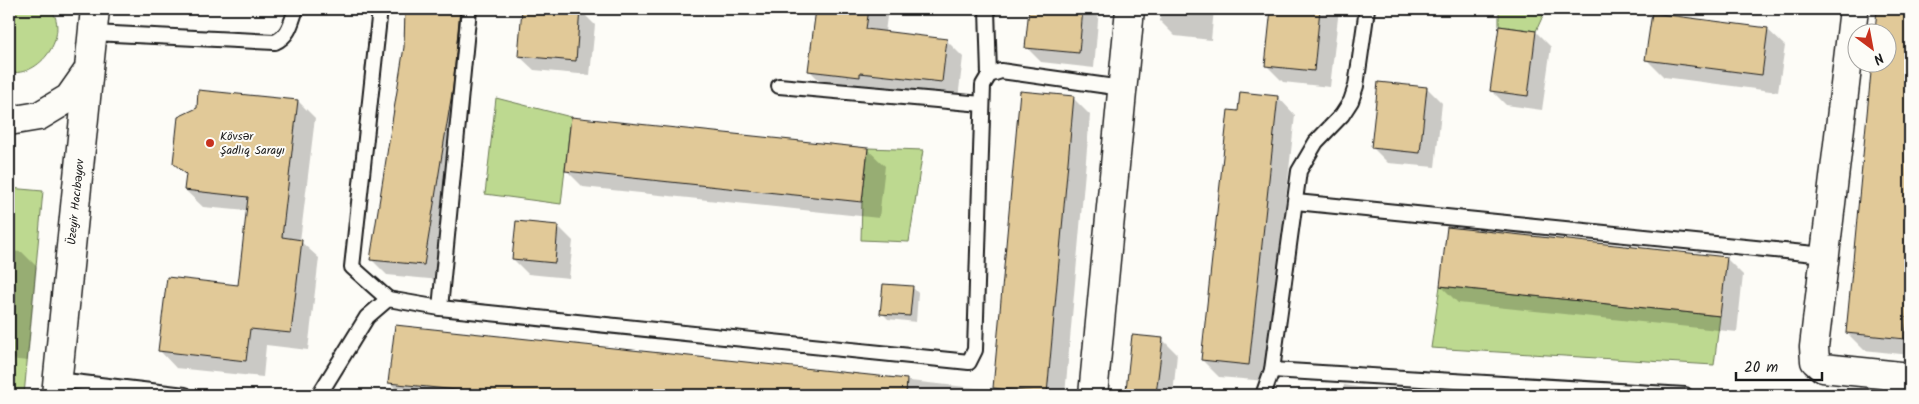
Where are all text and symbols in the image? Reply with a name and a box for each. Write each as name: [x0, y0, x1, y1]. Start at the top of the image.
north arrow: [1846, 22, 1896, 72]
text: N: [1869, 47, 1888, 70]
place label: Kövsər Şadlıq Sarayı: [220, 127, 285, 160]
marker: Kövsər Şadlıq Sarayı: [204, 137, 216, 149]
street label: Üzeyir Hacıbəyov: [62, 157, 89, 246]
scale bar: [1736, 349, 1823, 381]
text: 20 m: [1744, 356, 1778, 380]

